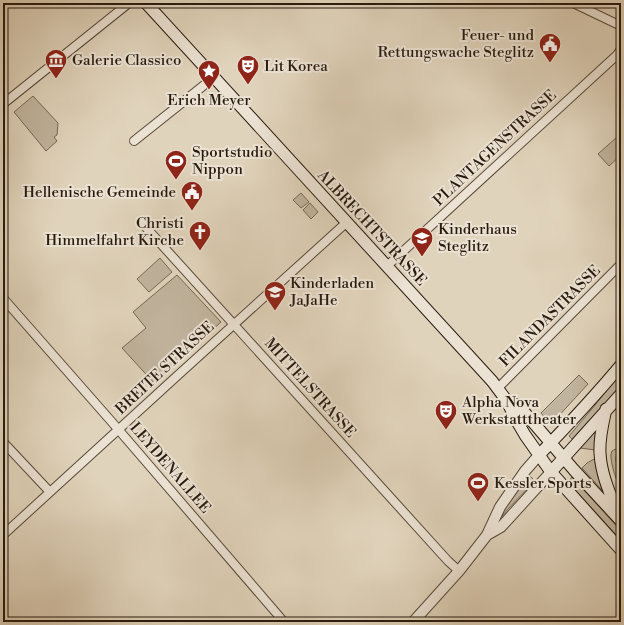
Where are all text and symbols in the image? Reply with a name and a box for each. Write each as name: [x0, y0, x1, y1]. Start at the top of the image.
place label: Feuer- und Rettungswache Steglitz: [378, 26, 534, 62]
public building icon: Feuer- und Rettungswache Steglitz: [537, 31, 563, 64]
museum icon: Galerie Classico: [43, 47, 69, 80]
place label: Galerie Classico: [72, 51, 182, 70]
theatre icon: Lit Korea: [235, 53, 261, 86]
place label: Lit Korea: [264, 57, 328, 76]
place icon: Erich Meyer: [196, 58, 222, 91]
street label: PLANTAGENSTRASSE: [429, 86, 561, 210]
place label: Erich Meyer: [167, 91, 251, 110]
place label: Sportstudio Nippon: [192, 143, 272, 179]
sports icon: Sportstudio Nippon: [163, 148, 189, 181]
street label: ALBRECHTSTRASSE: [313, 165, 431, 290]
public building icon: Hellenische Gemeinde: [179, 179, 205, 212]
place label: Hellenische Gemeinde: [23, 183, 176, 202]
place label: Christi Himmelfahrt Kirche: [45, 214, 184, 250]
church icon: Christi Himmelfahrt Kirche: [187, 219, 213, 252]
place label: Kinderhaus Steglitz: [438, 220, 517, 256]
school or university icon: Kinderhaus Steglitz: [409, 225, 435, 258]
street label: FILANDASTRASSE: [495, 261, 605, 371]
place label: Kinderladen JaJaHe: [289, 274, 374, 310]
school or university icon: Kinderladen JaJaHe: [262, 279, 288, 312]
street label: BREITE STRASSE: [111, 317, 218, 419]
street label: MITTELSTRASSE: [260, 334, 360, 442]
place label: Alpha Nova Werkstatttheater: [461, 393, 577, 429]
theatre icon: Alpha Nova Werkstatttheater: [433, 398, 459, 431]
street label: LEYDENALLEE: [125, 419, 215, 517]
sports icon: Kessler Sports: [465, 470, 491, 503]
place label: Kessler Sports: [494, 474, 592, 493]

